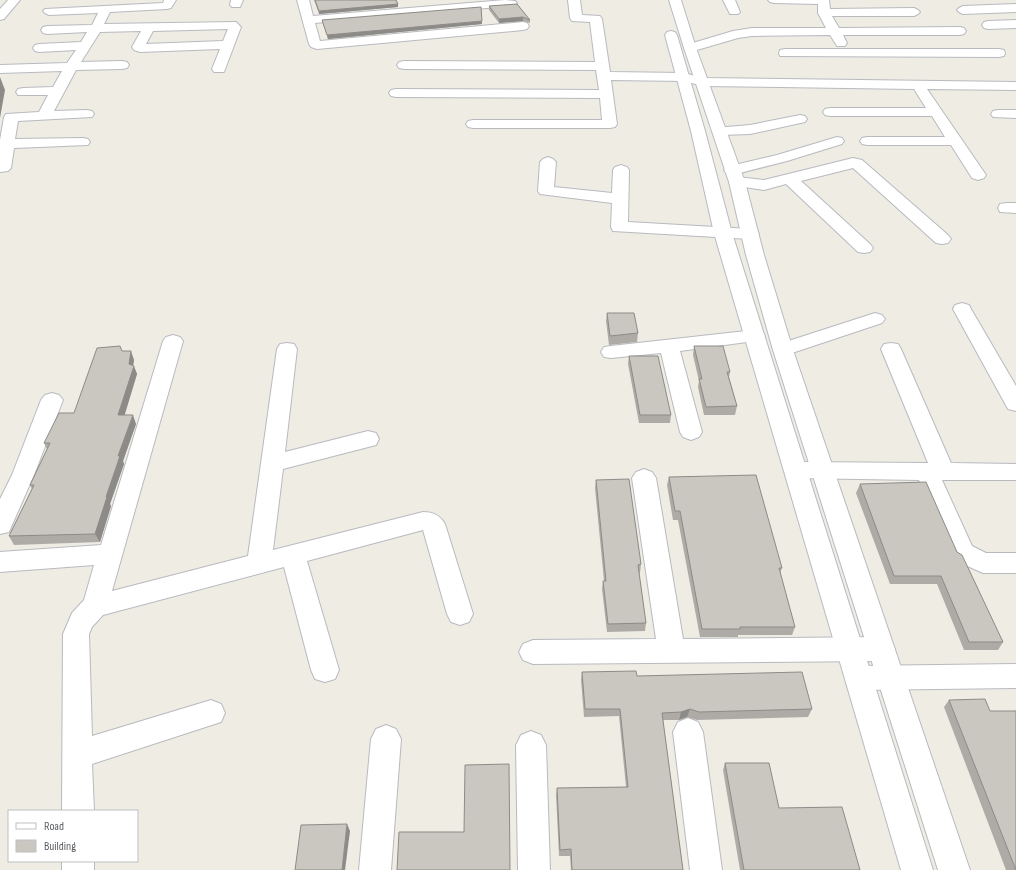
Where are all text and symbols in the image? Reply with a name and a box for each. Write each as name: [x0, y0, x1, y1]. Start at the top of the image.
legend: [8, 810, 138, 862]
text: Road: [44, 819, 64, 834]
text: Building: [44, 839, 76, 854]

